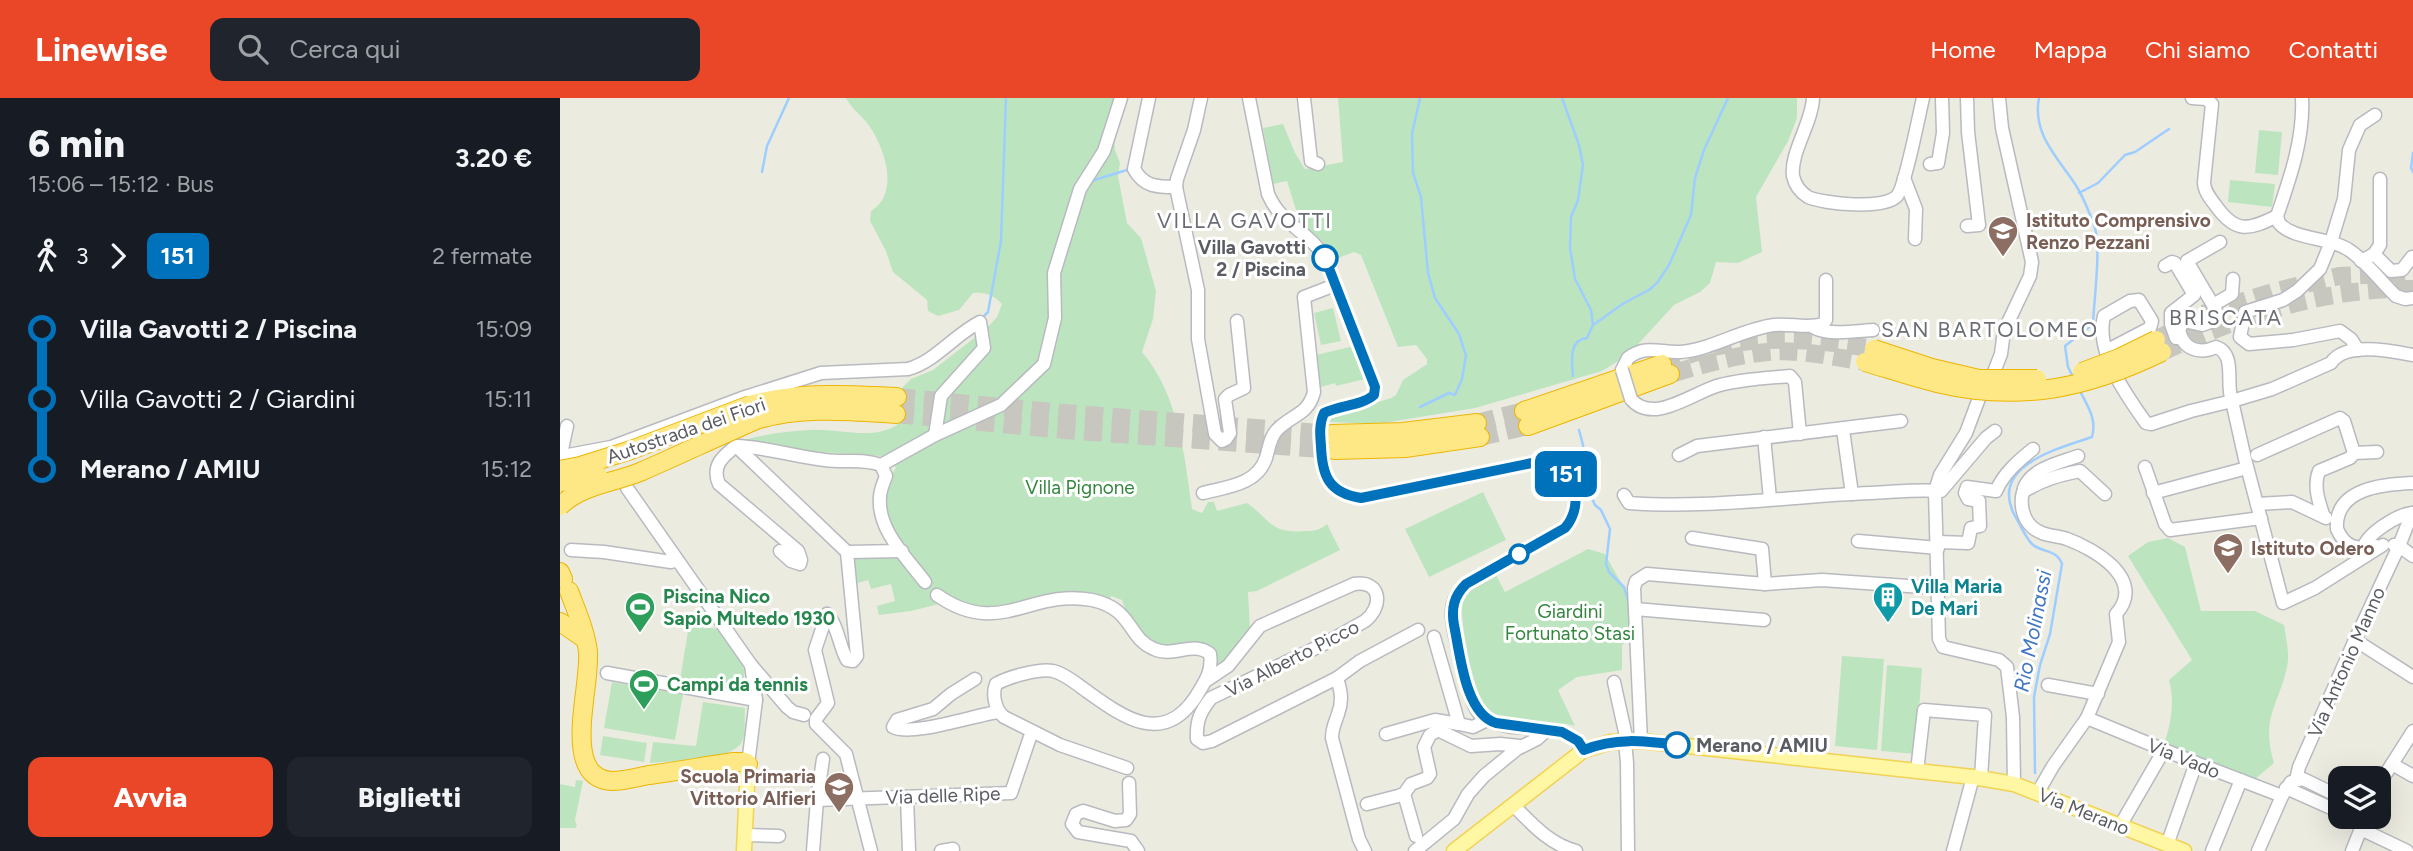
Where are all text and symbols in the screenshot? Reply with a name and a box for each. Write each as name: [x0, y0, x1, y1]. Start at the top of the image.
search box: [210, 18, 700, 81]
text: Linewise: [35, 30, 168, 69]
icon: search: [234, 30, 272, 68]
text: Cerca qui: [290, 33, 401, 65]
text: Home: [1930, 35, 1996, 64]
text: Mappa: [2034, 35, 2107, 64]
text: Chi siamo: [2145, 35, 2250, 64]
text: Contatti: [2288, 35, 2378, 64]
text: 6 min: [28, 121, 125, 167]
text: 3.20 €: [455, 142, 532, 174]
text: 15:06 – 15:12 · Bus: [28, 170, 214, 198]
district label: VILLA GAVOTTI: [1157, 208, 1333, 233]
place label: Istituto Comprensivo Renzo Pezzani: [2026, 209, 2211, 254]
school or university icon: Istituto Comprensivo Renzo Pezzani: [1986, 214, 2020, 258]
place label: Villa Gavotti 2 / Piscina: [1198, 236, 1306, 281]
icon: walk: [28, 237, 66, 275]
icon: forward: [99, 237, 137, 275]
text: 151: [161, 241, 195, 270]
text: 3: [76, 242, 89, 270]
text: 2 fermate: [432, 242, 532, 270]
marker: Villa Gavotti 2 / Piscina: [1312, 245, 1338, 271]
district label: BRISCATA: [2169, 305, 2283, 330]
text: Villa Gavotti 2 / Piscina: [80, 313, 357, 345]
text: 15:09: [476, 315, 532, 343]
district label: SAN BARTOLOMEO: [1881, 317, 2099, 342]
text: Villa Gavotti 2 / Giardini: [80, 383, 356, 415]
text: 15:11: [484, 385, 532, 413]
street label: Autostrada dei Fiori: [604, 392, 769, 468]
line badge: 151: [1526, 451, 1606, 497]
text: Merano / AMIU: [80, 453, 261, 485]
text: 15:12: [481, 455, 532, 483]
text: 151: [1549, 459, 1583, 488]
park label: Villa Pignone: [1025, 476, 1135, 499]
school or university icon: Istituto Odero: [2211, 531, 2245, 575]
place label: Istituto Odero: [2251, 537, 2374, 560]
unlabelled marker: [1509, 544, 1529, 564]
water label: Rio Molinassi: [2008, 568, 2057, 694]
place label: Villa Maria De Mari: [1911, 575, 2002, 620]
building icon: Villa Maria De Mari: [1871, 580, 1905, 624]
street label: Via Antonio Manno: [2303, 583, 2390, 741]
place label: Piscina Nico Sapio Multedo 1930: [663, 585, 835, 630]
sports icon: Piscina Nico Sapio Multedo 1930: [623, 590, 657, 634]
park label: Giardini Fortunato Stasi: [1505, 600, 1635, 645]
street label: Via Alberto Picco: [1222, 615, 1363, 702]
sports icon: Campi da tennis: [627, 667, 661, 711]
place label: Campi da tennis: [667, 673, 808, 696]
marker: Merano / AMIU: [1664, 732, 1690, 758]
place label: Merano / AMIU: [1696, 734, 1828, 757]
street label: Via Vado: [2144, 734, 2223, 783]
button: Avvia: [28, 757, 273, 837]
button: Biglietti: [287, 757, 532, 837]
place label: Scuola Primaria Vittorio Alfieri: [680, 765, 816, 810]
map controls: [2328, 766, 2391, 829]
button: layers: [2328, 766, 2391, 829]
school or university icon: Scuola Primaria Vittorio Alfieri: [822, 770, 856, 814]
street label: Via delle Ripe: [885, 782, 1001, 809]
street label: Via Merano: [2035, 783, 2133, 840]

